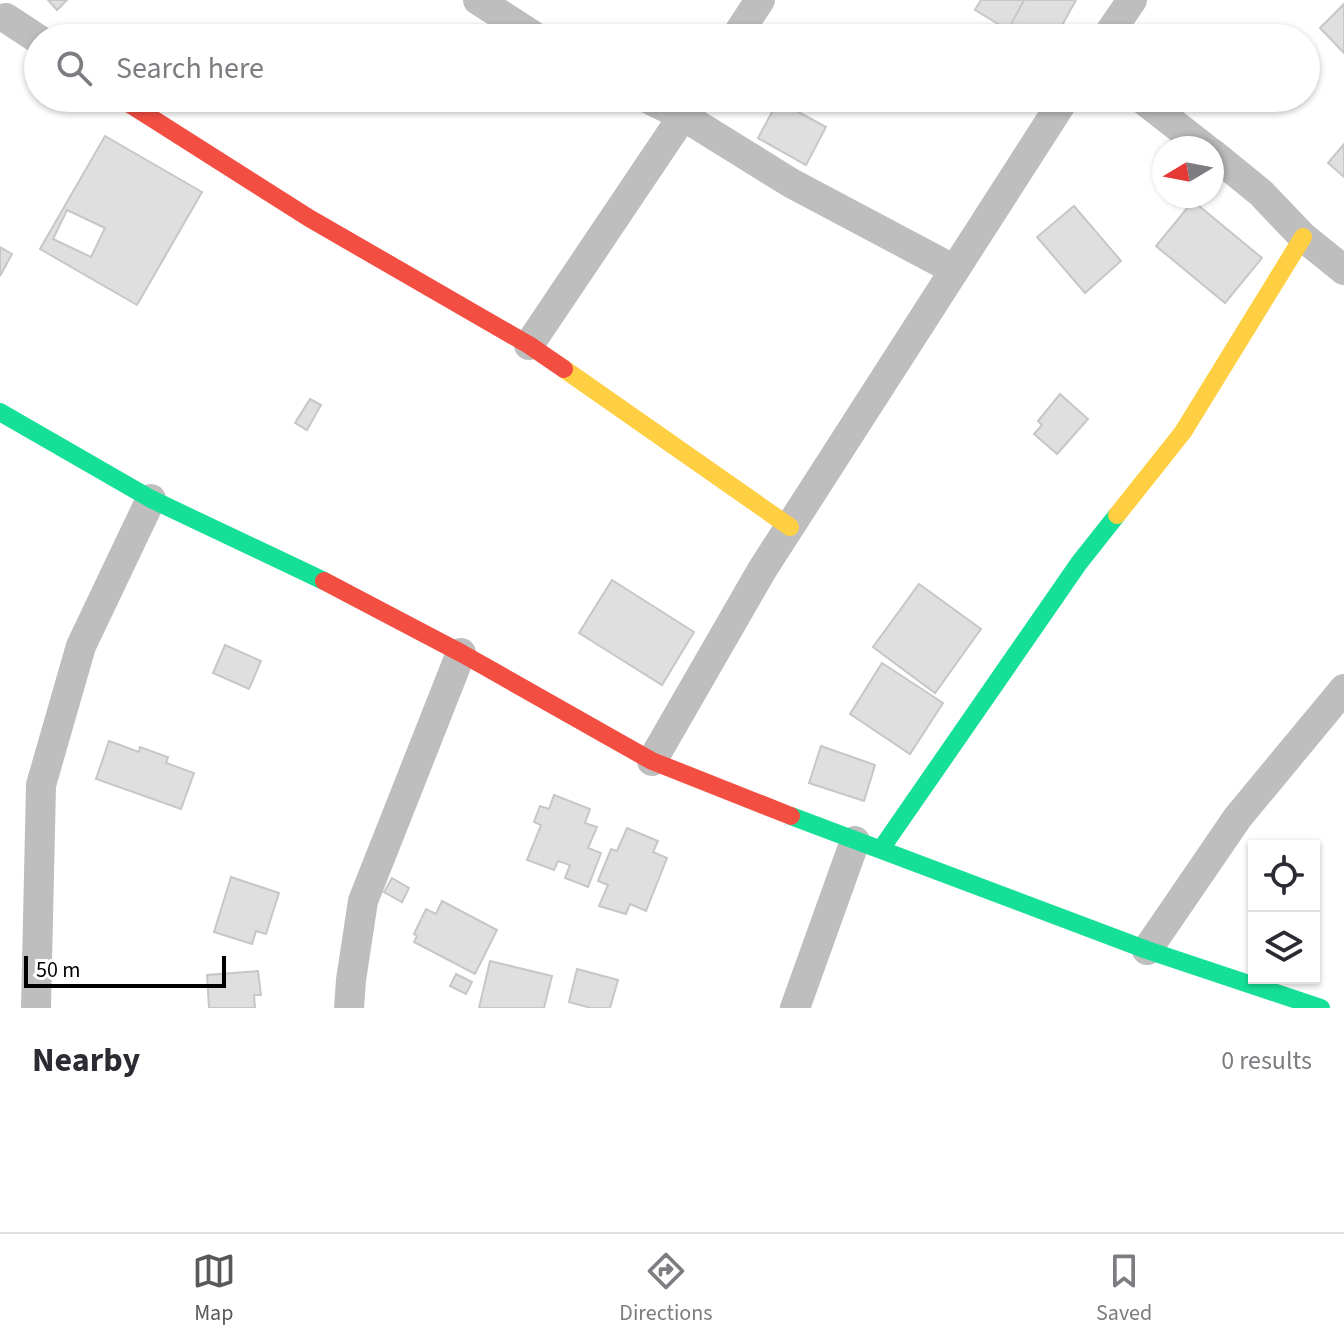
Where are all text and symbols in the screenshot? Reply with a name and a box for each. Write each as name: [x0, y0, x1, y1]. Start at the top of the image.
search box: [24, 24, 1320, 112]
icon: search: [52, 46, 96, 90]
text: Search here: [116, 47, 264, 90]
north arrow: [1152, 136, 1224, 208]
map controls: [1248, 840, 1320, 984]
button: locate: [1248, 840, 1320, 912]
button: layers: [1248, 912, 1320, 984]
scale bar: [24, 952, 226, 988]
text: 50 m: [36, 954, 81, 986]
text: Nearby: [32, 1036, 140, 1085]
text: 0 results: [1221, 1042, 1312, 1079]
tab: Map: [192, 1249, 236, 1329]
tab: Directions: [619, 1249, 712, 1329]
tab: Saved: [1096, 1249, 1152, 1329]

